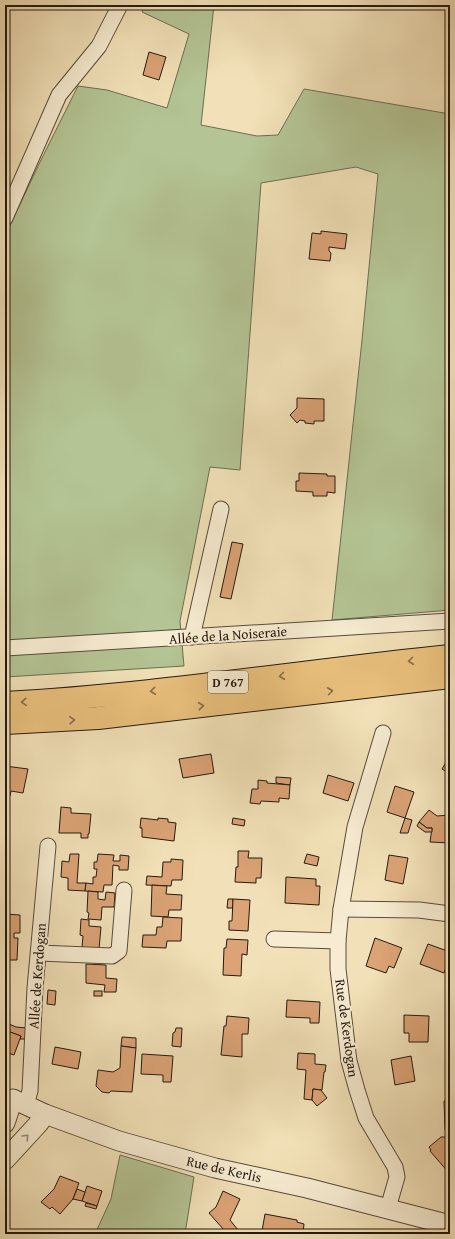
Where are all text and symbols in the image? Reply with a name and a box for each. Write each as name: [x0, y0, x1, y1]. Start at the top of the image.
street label: Allée de la Noiseraie: [168, 621, 288, 649]
one-way arrow: [408, 656, 414, 665]
road number: D 767: [208, 671, 248, 693]
one-way arrow: [279, 671, 285, 680]
one-way arrow: [150, 686, 156, 695]
one-way arrow: [327, 687, 333, 696]
one-way arrow: [21, 698, 27, 707]
one-way arrow: [198, 702, 204, 711]
one-way arrow: [69, 715, 75, 724]
street label: Allée de Kerdogan: [23, 922, 51, 1030]
street label: Rue de Kerdogan: [330, 978, 364, 1079]
one-way arrow: [21, 1134, 28, 1142]
street label: Rue de Kerlis: [185, 1151, 263, 1187]

